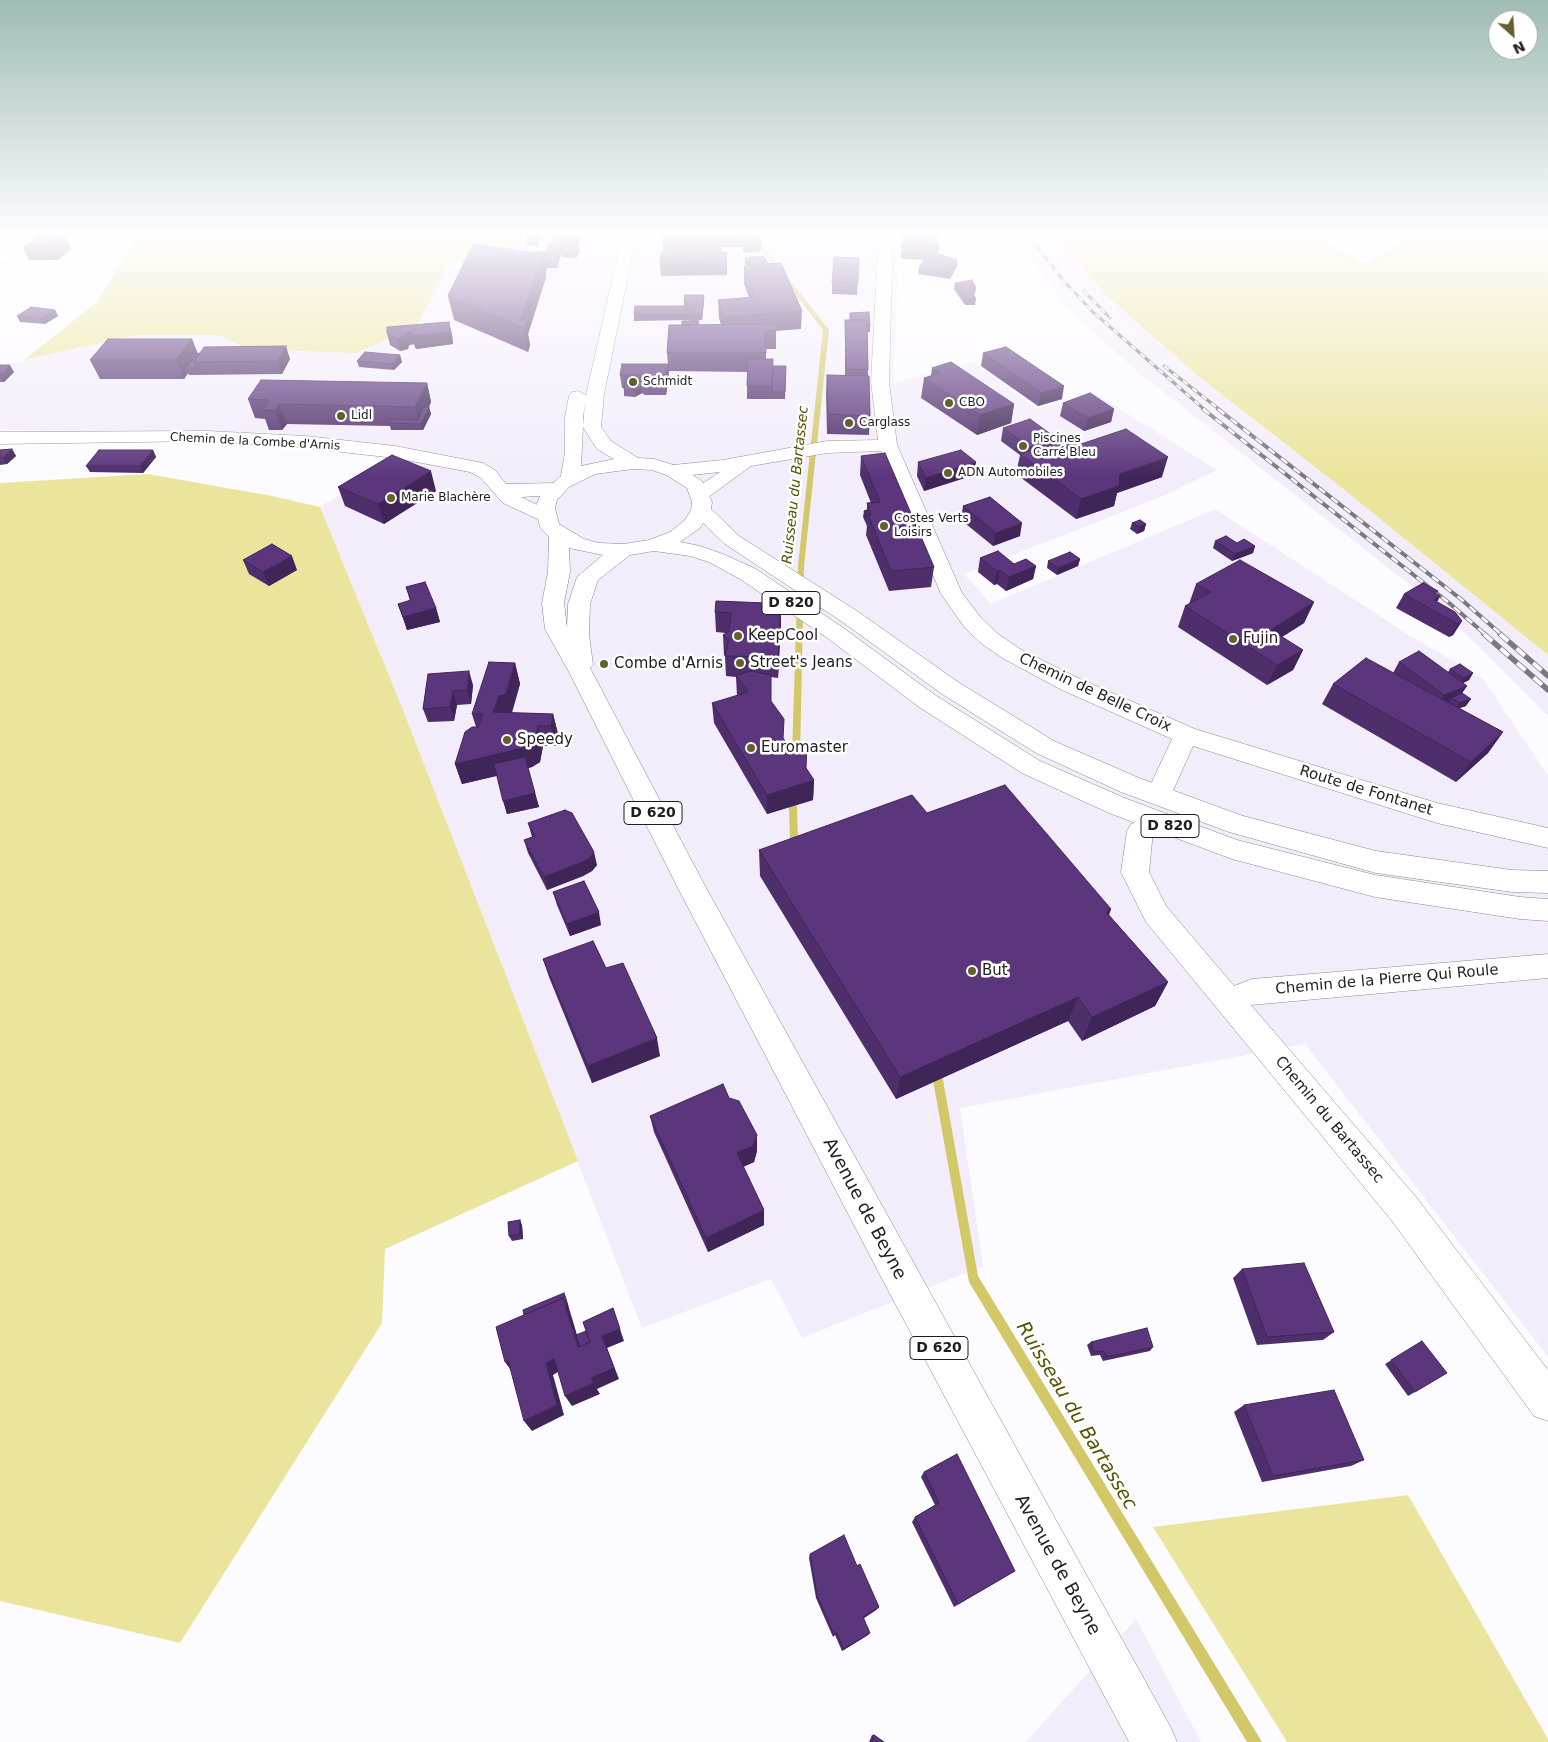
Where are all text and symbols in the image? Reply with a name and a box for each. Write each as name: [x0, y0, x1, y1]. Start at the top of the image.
north arrow: [1488, 10, 1538, 60]
text: N: [1510, 38, 1528, 57]
place label: Schmidt: [643, 375, 692, 389]
marker: Schmidt: [627, 376, 639, 388]
place label: CBO: [959, 396, 985, 410]
marker: CBO: [943, 397, 955, 409]
water label: Ruisseau du Bartassec: [779, 405, 813, 565]
place label: Lidl: [351, 409, 372, 423]
marker: Lidl: [335, 410, 347, 422]
place label: Carglass: [859, 416, 910, 430]
marker: Carglass: [843, 417, 855, 429]
street label: Chemin de la Combe d'Arnis: [170, 430, 340, 454]
place label: Piscines Carré Bleu: [1033, 432, 1096, 460]
marker: Piscines Carré Bleu: [1017, 440, 1029, 452]
place label: ADN Automobiles: [958, 466, 1063, 480]
marker: ADN Automobiles: [942, 467, 954, 479]
place label: Marie Blachère: [401, 491, 491, 505]
marker: Marie Blachère: [385, 492, 397, 504]
place label: Costes Verts Loisirs: [894, 512, 969, 540]
marker: Costes Verts Loisirs: [878, 520, 890, 532]
road number: D 820: [762, 592, 820, 614]
place label: KeepCool: [748, 627, 818, 645]
marker: KeepCool: [732, 630, 744, 642]
place label: Fujin: [1243, 630, 1278, 648]
marker: Fujin: [1227, 633, 1239, 645]
street label: Chemin de Belle Croix: [1016, 650, 1174, 736]
place label: Street's Jeans: [750, 654, 852, 672]
place label: Combe d'Arnis: [614, 655, 723, 673]
marker: Street's Jeans: [734, 657, 746, 669]
marker: Combe d'Arnis: [598, 658, 610, 670]
place label: Speedy: [517, 731, 573, 749]
marker: Speedy: [501, 734, 513, 746]
place label: Euromaster: [761, 739, 848, 757]
marker: Euromaster: [745, 742, 757, 754]
street label: Route de Fontanet: [1297, 762, 1435, 820]
road number: D 620: [624, 801, 682, 824]
road number: D 820: [1141, 814, 1199, 838]
street label: Chemin de la Pierre Qui Roule: [1275, 961, 1499, 999]
place label: But: [982, 962, 1008, 980]
marker: But: [966, 965, 978, 977]
street label: Chemin du Bartassec: [1271, 1053, 1387, 1187]
street label: Avenue de Beyne: [818, 1134, 910, 1284]
water label: Ruisseau du Bartassec: [1011, 1318, 1141, 1514]
road number: D 620: [910, 1336, 968, 1360]
street label: Avenue de Beyne: [1009, 1491, 1105, 1639]

